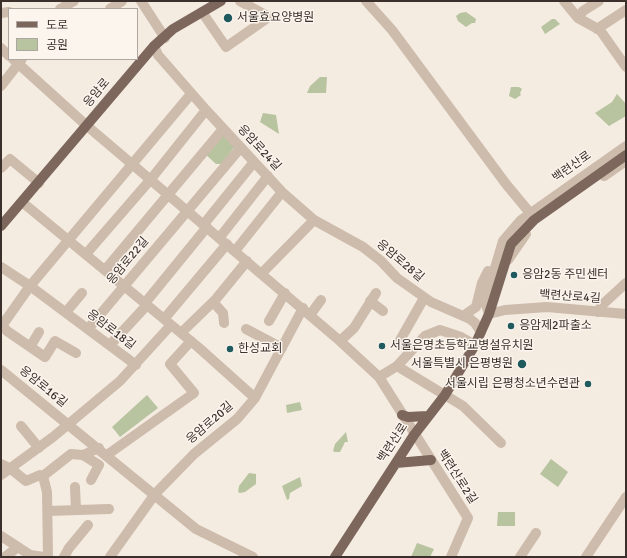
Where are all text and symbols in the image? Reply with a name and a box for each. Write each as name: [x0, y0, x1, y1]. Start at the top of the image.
legend: [8, 8, 138, 60]
place label: 서울효요양병원: [237, 11, 314, 25]
marker: 서울효요양병원: [222, 12, 234, 24]
text: 도로: [46, 18, 68, 33]
text: 공원: [46, 38, 68, 53]
street label: 응암로: [81, 76, 113, 110]
street label: 응암로24길: [234, 122, 284, 174]
street label: 백련산로: [550, 148, 594, 186]
street label: 응암로22길: [104, 234, 152, 288]
street label: 응암로28길: [373, 237, 427, 285]
place label: 응암2동 주민센터: [522, 268, 608, 282]
marker: 응암2동 주민센터: [509, 270, 519, 280]
street label: 백련산로4길: [539, 288, 601, 306]
street label: 응암로18길: [84, 307, 138, 353]
place label: 응암제2파출소: [519, 319, 592, 333]
marker: 응암제2파출소: [506, 321, 516, 331]
place label: 서울은명초등학교병설유치원: [390, 339, 534, 353]
marker: 서울은명초등학교병설유치원: [377, 341, 387, 351]
place label: 한성교회: [238, 342, 282, 356]
marker: 한성교회: [225, 344, 235, 354]
place label: 서울특별시 은평병원: [411, 357, 513, 371]
marker: 서울특별시 은평병원: [516, 358, 528, 370]
street label: 응암로16길: [16, 363, 70, 411]
place label: 서울시립 은평청소년수련관: [445, 377, 580, 391]
marker: 서울시립 은평청소년수련관: [583, 379, 593, 389]
street label: 응암로20길: [184, 399, 236, 447]
street label: 백련산로: [375, 421, 411, 465]
street label: 백련산로2길: [434, 447, 480, 507]

